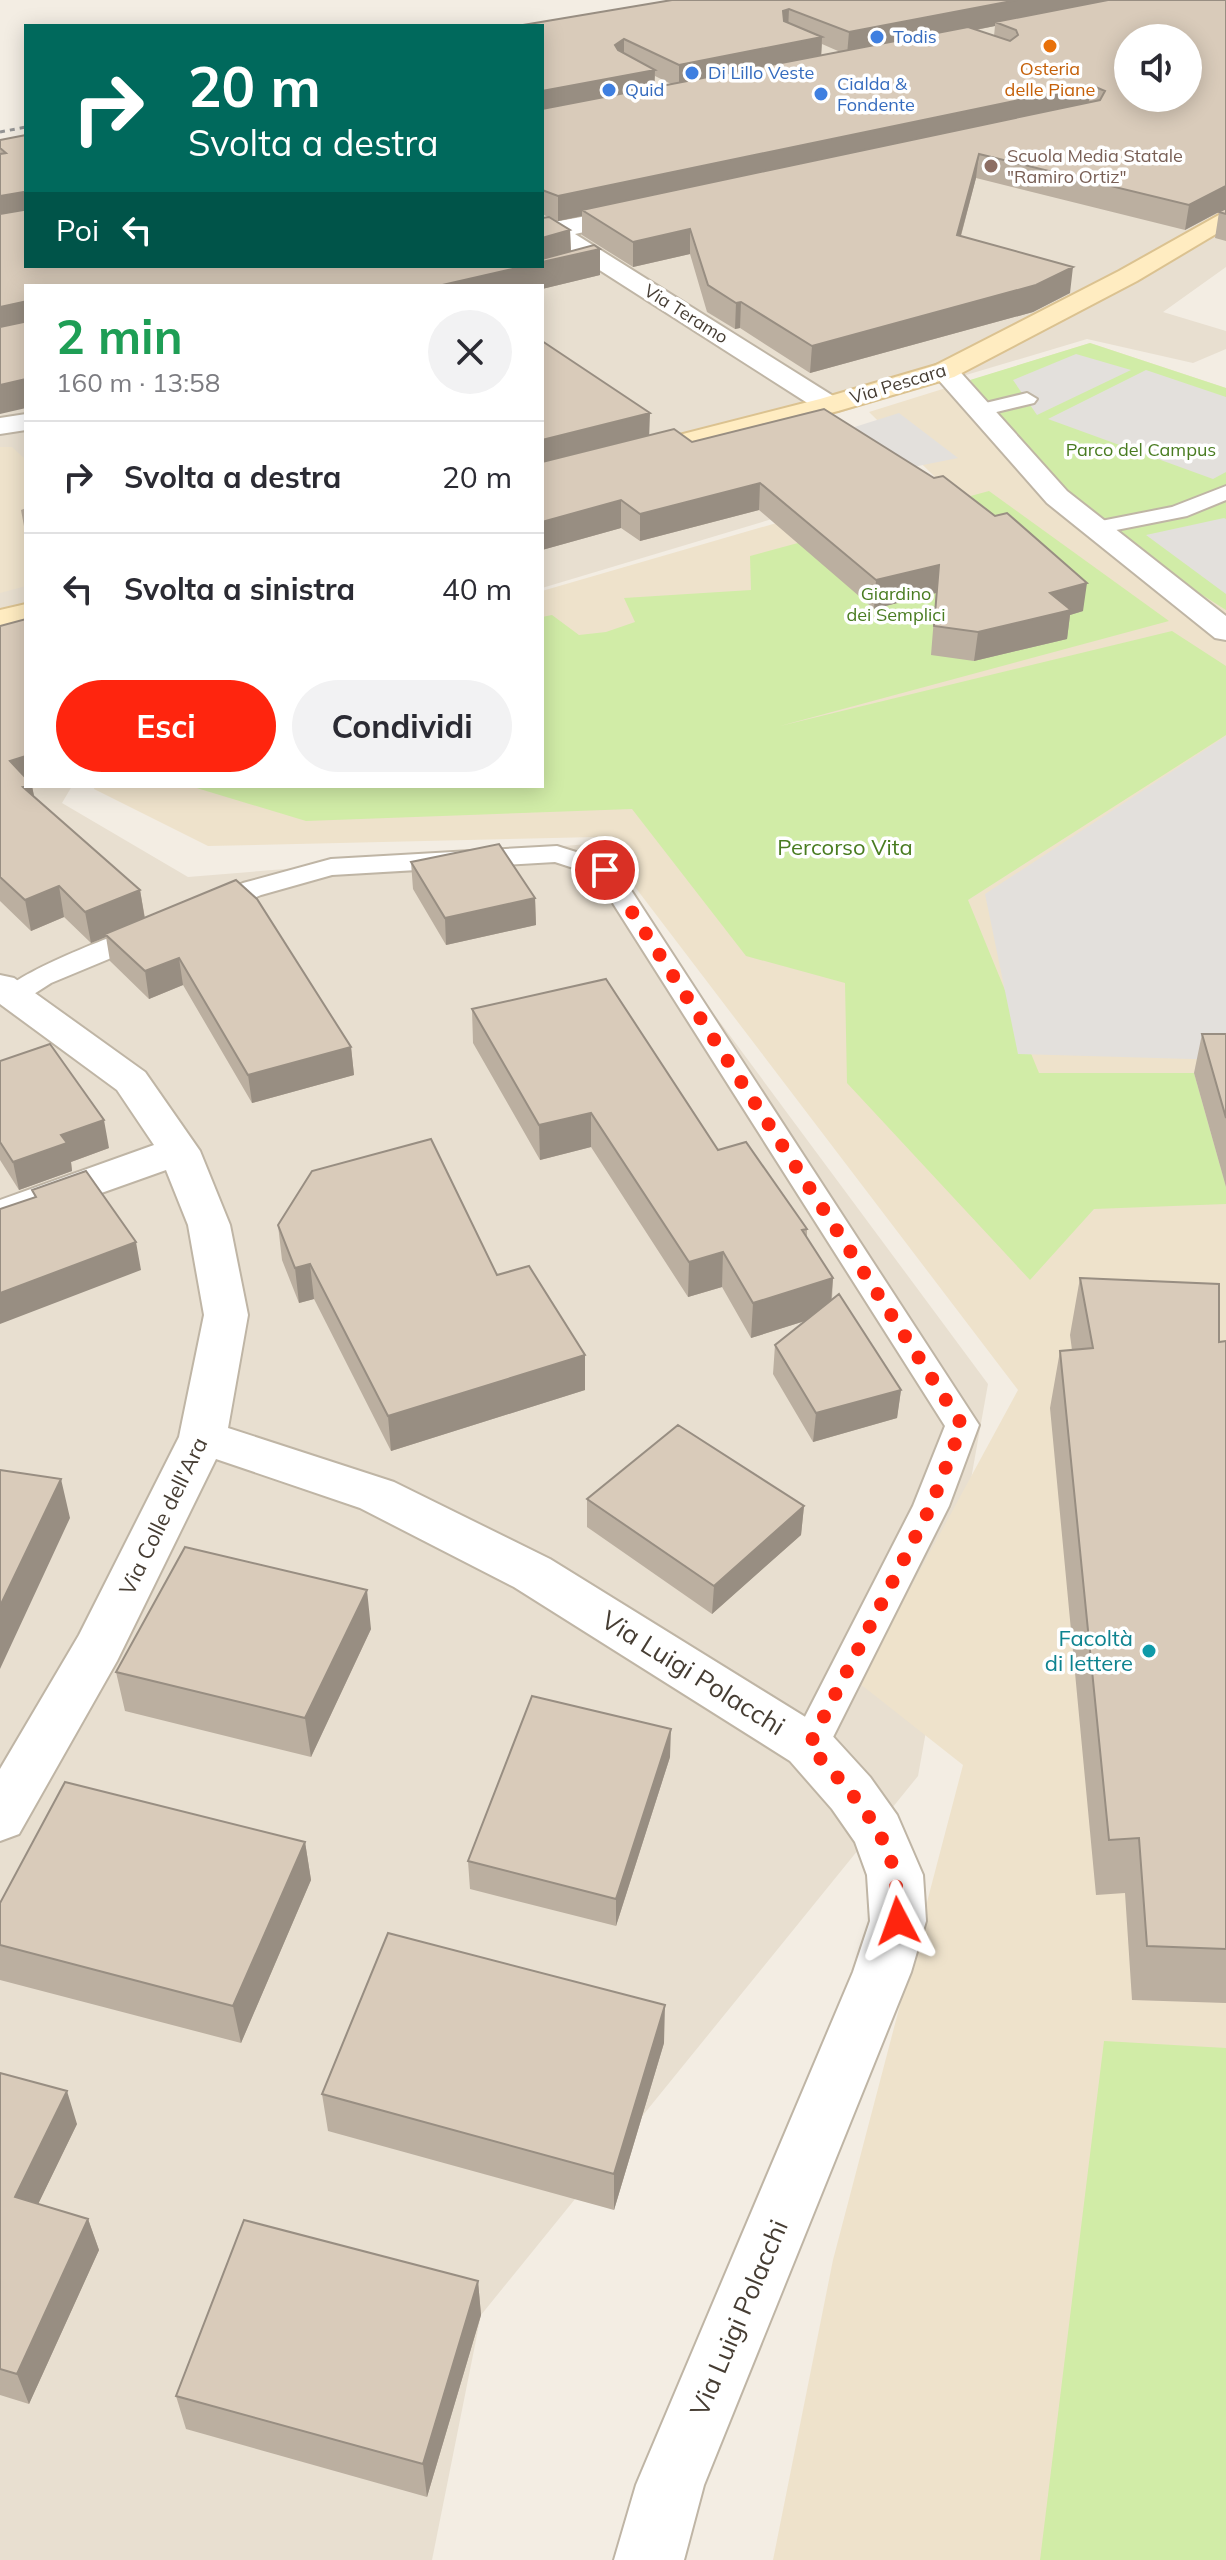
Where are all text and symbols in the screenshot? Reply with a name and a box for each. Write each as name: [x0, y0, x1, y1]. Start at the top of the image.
map controls: [1114, 24, 1202, 112]
button: sound: [1114, 24, 1202, 112]
place label: Todis: [893, 25, 937, 48]
marker: Todis: [868, 28, 886, 46]
marker: Osteria delle Piane: [1041, 37, 1059, 55]
text: 20 m: [188, 51, 321, 121]
icon: right: [56, 56, 160, 160]
place label: Osteria delle Piane: [1005, 57, 1095, 101]
place label: Di Lillo Veste: [708, 61, 814, 84]
marker: Di Lillo Veste: [683, 64, 701, 82]
place label: Cialda & Fondente: [837, 72, 915, 116]
place label: Quid: [625, 78, 664, 101]
marker: Quid: [600, 81, 618, 99]
marker: Cialda & Fondente: [812, 85, 830, 103]
text: Svolta a destra: [188, 120, 439, 165]
place label: Scuola Media Statale "Ramiro Ortiz": [1007, 144, 1183, 188]
marker: Scuola Media Statale "Ramiro Ortiz": [982, 157, 1000, 175]
icon: left: [115, 208, 159, 252]
text: Poi: [56, 211, 99, 249]
street label: Via Teramo: [640, 279, 733, 348]
text: 2 min: [56, 306, 183, 366]
button: close: [428, 310, 512, 394]
street label: Via Pescara: [847, 358, 949, 409]
text: 160 m · 13:58: [56, 366, 220, 399]
park label: Parco del Campus: [1066, 438, 1216, 461]
icon: right: [56, 455, 100, 499]
text: Svolta a destra: [124, 458, 341, 496]
text: 20 m: [442, 458, 512, 496]
icon: left: [56, 567, 100, 611]
text: Svolta a sinistra: [124, 570, 355, 608]
text: 40 m: [442, 570, 512, 608]
park label: Giardino dei Semplici: [847, 582, 945, 626]
button: Esci: [56, 680, 276, 772]
button: Condividi: [292, 680, 512, 772]
park label: Percorso Vita: [777, 833, 913, 861]
pin: [571, 836, 639, 904]
icon: arrive: [583, 848, 627, 892]
street label: Via Colle dell'Ara: [113, 1432, 213, 1600]
street label: Via Luigi Polacchi: [595, 1603, 791, 1742]
place label: Facoltà di lettere: [1045, 1624, 1133, 1677]
marker: Facoltà di lettere: [1140, 1642, 1158, 1660]
position arrow: [856, 1879, 940, 1963]
street label: Via Luigi Polacchi: [682, 2215, 795, 2421]

